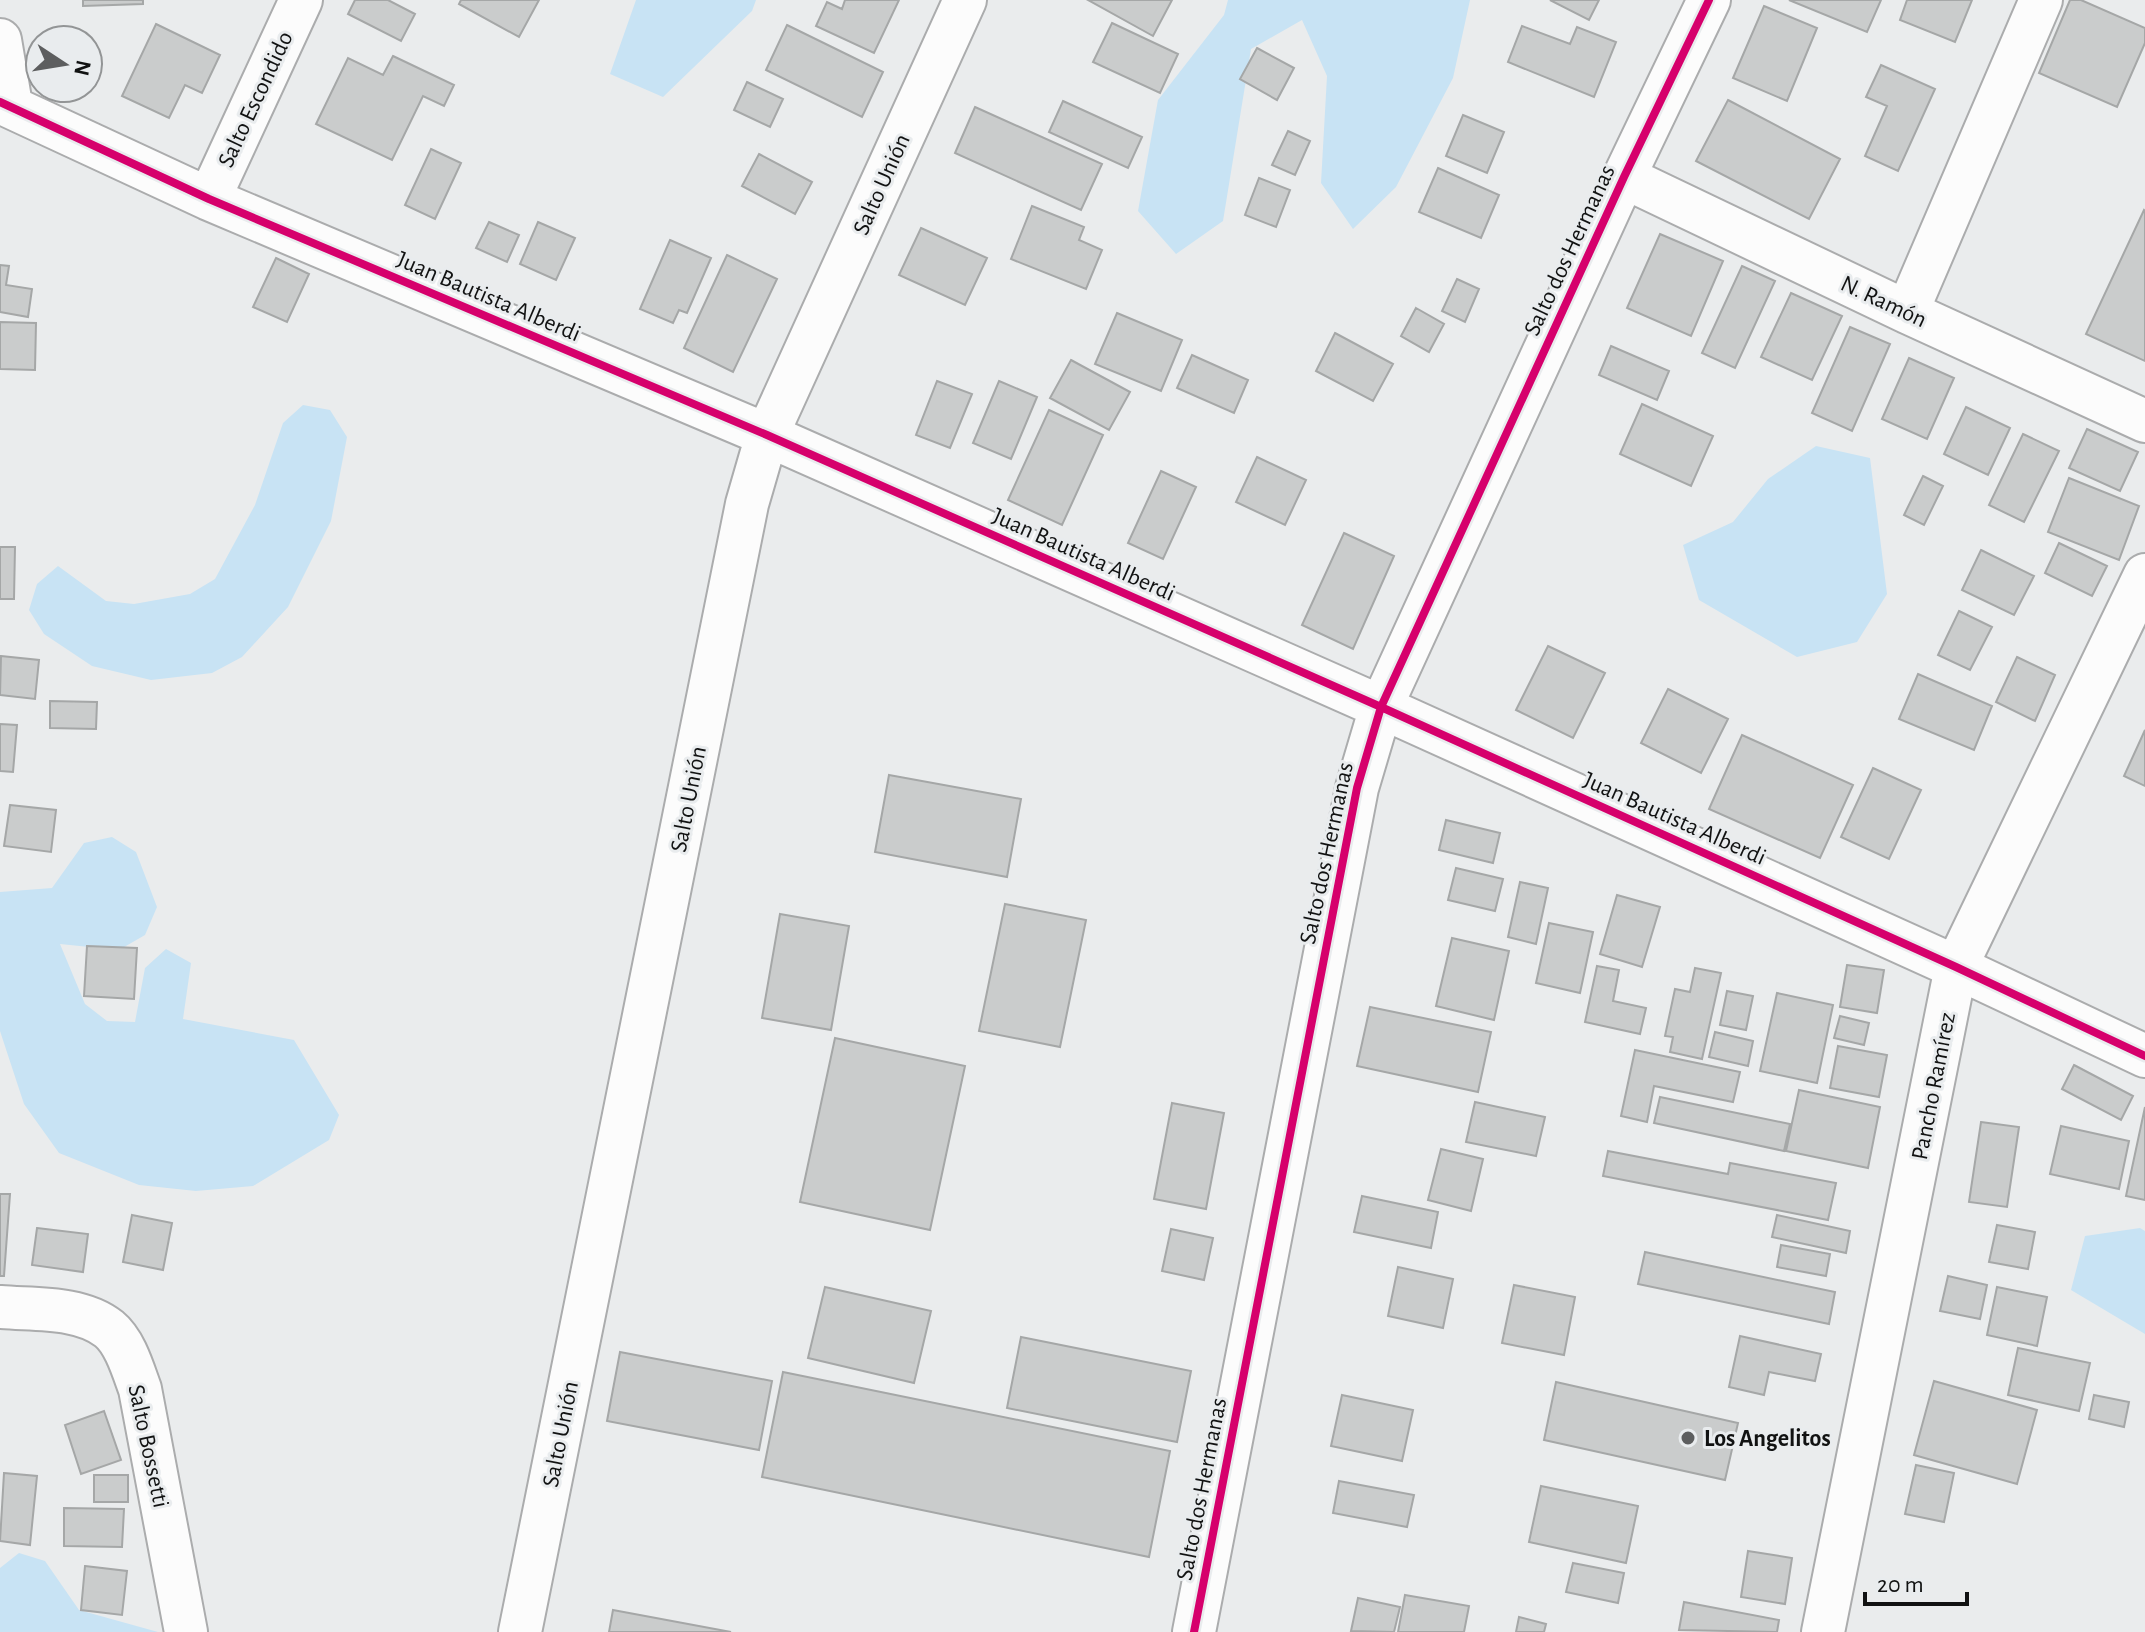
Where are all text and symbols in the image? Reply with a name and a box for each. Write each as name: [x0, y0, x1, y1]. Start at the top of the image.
north arrow: [24, 24, 104, 104]
street label: Salto Escondido: [214, 28, 298, 171]
text: N: [70, 58, 95, 78]
street label: Salto Unión: [849, 130, 915, 238]
street label: Salto dos Hermanas: [1520, 161, 1620, 339]
street label: Juan Bautista Alberdi: [393, 247, 584, 346]
street label: N. Ramón: [1837, 272, 1930, 332]
street label: Juan Bautista Alberdi: [989, 504, 1178, 606]
street label: Salto Unión: [667, 744, 711, 854]
street label: Salto dos Hermanas: [1296, 760, 1358, 946]
street label: Juan Bautista Alberdi: [1580, 768, 1769, 870]
street label: Pancho Ramírez: [1908, 1010, 1960, 1162]
street label: Salto Unión: [539, 1379, 583, 1489]
street label: Salto Bossetti: [123, 1382, 173, 1510]
street label: Salto dos Hermanas: [1173, 1396, 1231, 1582]
place label: Los Angelitos: [1704, 1427, 1831, 1451]
marker: Los Angelitos: [1679, 1429, 1697, 1447]
scale bar: [1865, 1556, 1967, 1606]
text: 20 m: [1877, 1573, 1924, 1597]

